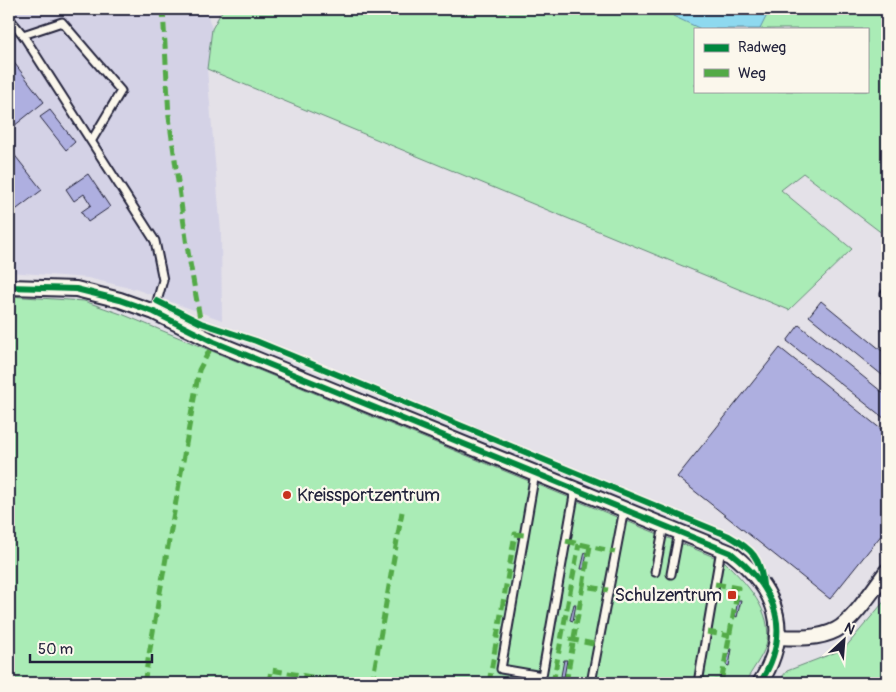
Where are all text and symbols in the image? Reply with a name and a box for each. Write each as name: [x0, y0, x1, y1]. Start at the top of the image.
legend: [694, 28, 868, 92]
text: Radweg: [738, 38, 786, 57]
text: Weg: [738, 64, 766, 83]
place label: Kreissportzentrum: [297, 484, 440, 507]
marker: Kreissportzentrum: [281, 489, 293, 501]
place label: Schulzentrum: [615, 584, 722, 607]
marker: Schulzentrum: [726, 589, 738, 601]
north arrow: [818, 614, 868, 664]
text: N: [841, 619, 857, 638]
scale bar: [30, 632, 152, 664]
text: 50 m: [38, 640, 73, 659]

